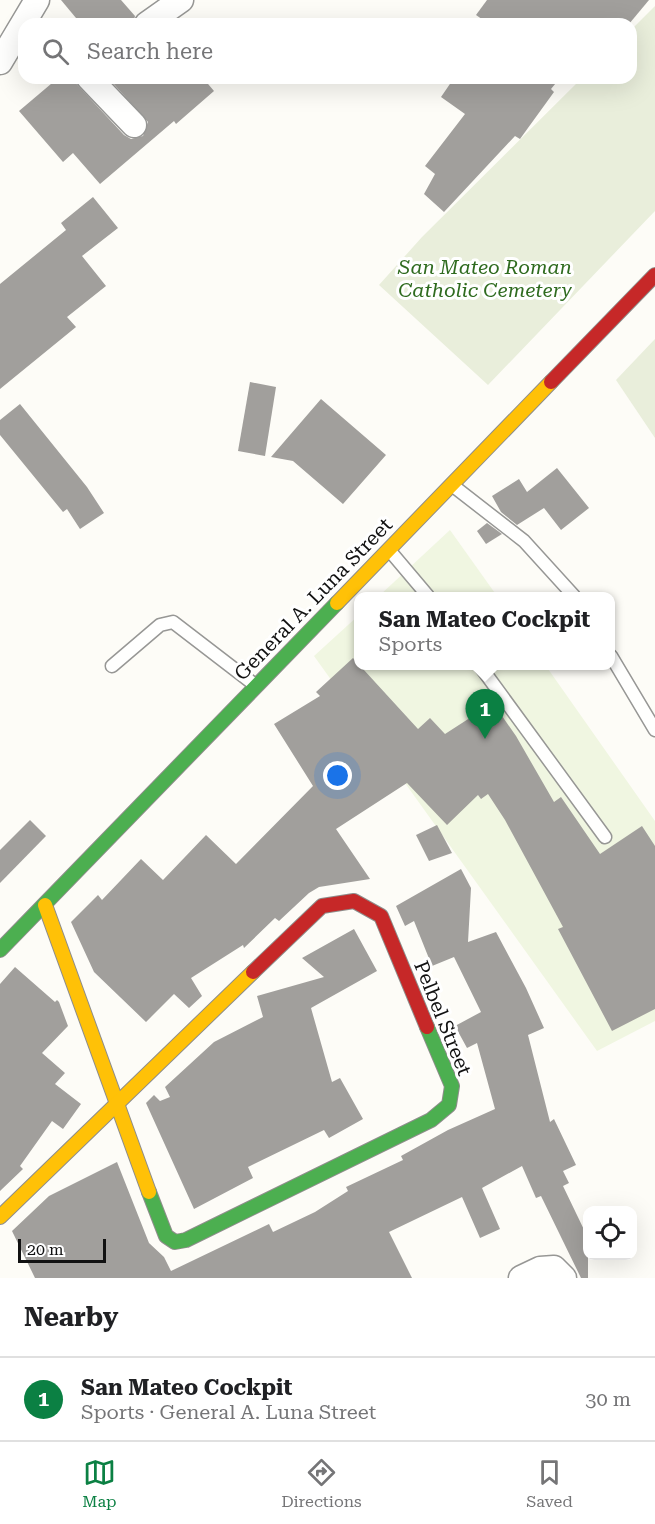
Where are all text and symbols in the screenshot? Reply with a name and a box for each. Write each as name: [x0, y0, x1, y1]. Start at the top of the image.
search box: [18, 18, 637, 84]
icon: search: [39, 35, 72, 68]
text: Search here: [87, 39, 213, 64]
park label: San Mateo Roman Catholic Cemetery: [397, 255, 572, 302]
street label: General A. Luna Street: [229, 512, 397, 685]
popup: [354, 592, 615, 670]
text: San Mateo Cockpit: [379, 607, 590, 632]
text: Sports: [379, 632, 442, 656]
pin: 1: [466, 690, 504, 739]
your location: [323, 761, 352, 790]
street label: Pelbel Street: [409, 957, 477, 1079]
map controls: [583, 1206, 637, 1260]
button: locate: [583, 1206, 637, 1260]
scale bar: [18, 1236, 106, 1264]
text: 20 m: [27, 1240, 64, 1259]
text: Nearby: [24, 1302, 118, 1332]
text: San Mateo Cockpit: [81, 1375, 292, 1400]
text: 1: [38, 1387, 49, 1411]
text: 30 m: [585, 1387, 631, 1411]
text: Sports · General A. Luna Street: [81, 1400, 376, 1424]
tab: Map: [82, 1456, 117, 1511]
tab: Directions: [281, 1456, 362, 1511]
tab: Saved: [526, 1456, 573, 1511]

